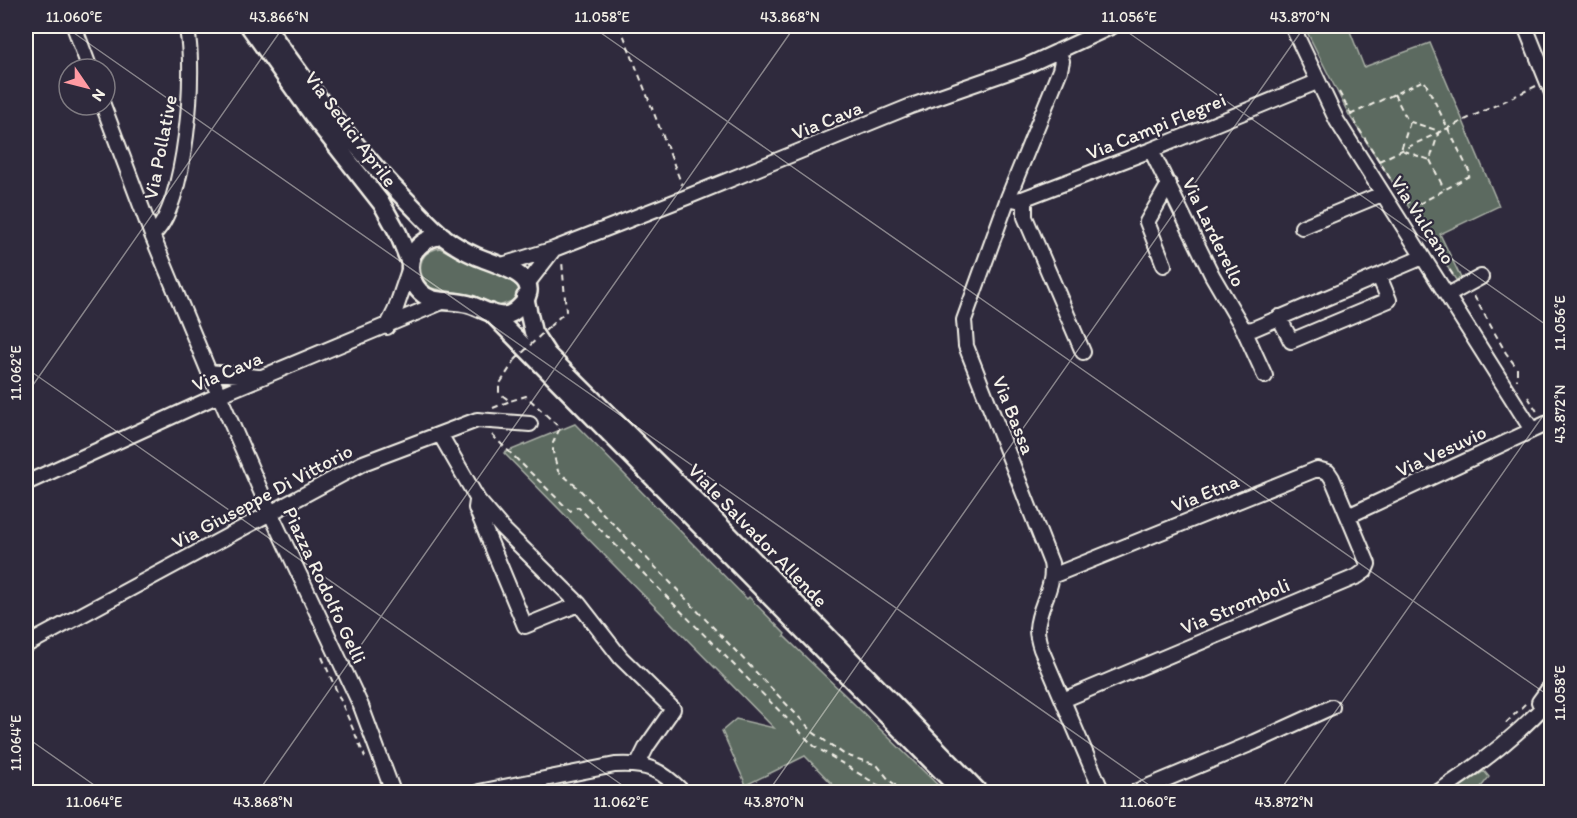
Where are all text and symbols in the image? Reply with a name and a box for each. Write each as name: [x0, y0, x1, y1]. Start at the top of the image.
text: 11.060°E: [46, 8, 102, 26]
text: 43.866°N: [249, 8, 309, 26]
text: 11.058°E: [574, 8, 630, 26]
text: 43.868°N: [760, 8, 820, 26]
text: 11.056°E: [1101, 8, 1157, 26]
text: 43.870°N: [1270, 8, 1330, 26]
north arrow: [57, 57, 117, 117]
street label: Via Sedici Aprile: [300, 66, 402, 192]
text: N: [88, 85, 110, 105]
street label: Via Campi Flegrei: [1083, 87, 1229, 165]
street label: Via Pollative: [138, 93, 182, 201]
street label: Via Cava: [788, 95, 866, 145]
street label: Via Vulcano: [1385, 171, 1461, 269]
street label: Via Larderello: [1177, 173, 1251, 291]
text: 11.056°E: [1551, 295, 1569, 351]
text: 11.062°E: [7, 345, 25, 401]
street label: Via Cava: [188, 345, 266, 397]
street label: Via Bassa: [987, 372, 1041, 458]
text: 43.872°N: [1551, 385, 1569, 443]
street label: Via Vesuvio: [1392, 420, 1490, 482]
street label: Via Giuseppe Di Vittorio: [167, 438, 357, 554]
street label: Viale Salvador Allende: [683, 458, 833, 612]
street label: Via Etna: [1168, 468, 1243, 517]
street label: Piazza Rodolfo Gelli: [278, 503, 372, 667]
street label: Via Stromboli: [1177, 572, 1293, 640]
text: 11.058°E: [1551, 665, 1569, 721]
text: 11.064°E: [7, 715, 25, 771]
text: 11.064°E: [66, 793, 122, 811]
text: 43.868°N: [233, 793, 293, 811]
text: 11.062°E: [593, 793, 649, 811]
text: 43.870°N: [744, 793, 804, 811]
text: 11.060°E: [1120, 793, 1176, 811]
text: 43.872°N: [1255, 793, 1313, 811]

